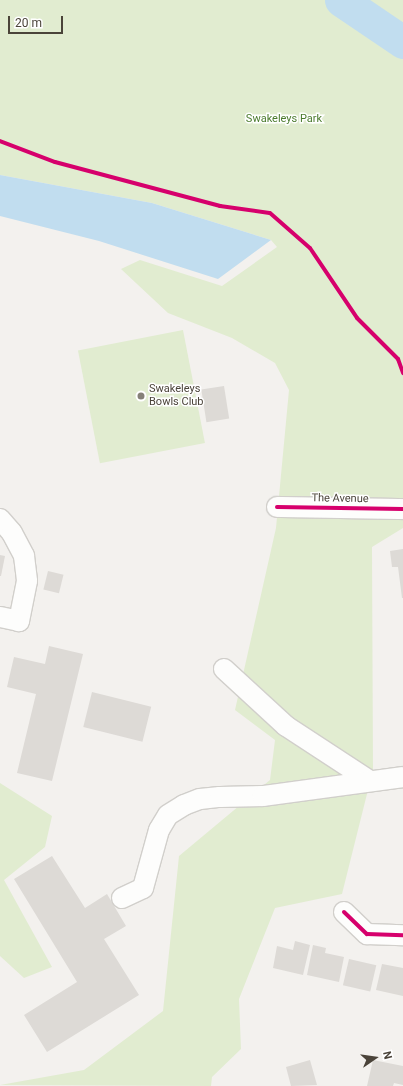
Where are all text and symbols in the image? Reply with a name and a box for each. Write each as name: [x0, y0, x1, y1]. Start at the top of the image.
scale bar: [10, 8, 65, 34]
text: 20 m: [15, 16, 42, 30]
park label: Swakeleys Park: [246, 112, 322, 126]
place label: Swakeleys Bowls Club: [149, 383, 204, 409]
marker: Swakeleys Bowls Club: [136, 391, 146, 401]
street label: The Avenue: [311, 492, 369, 506]
north arrow: [355, 1038, 395, 1078]
text: N: [380, 1050, 394, 1060]

